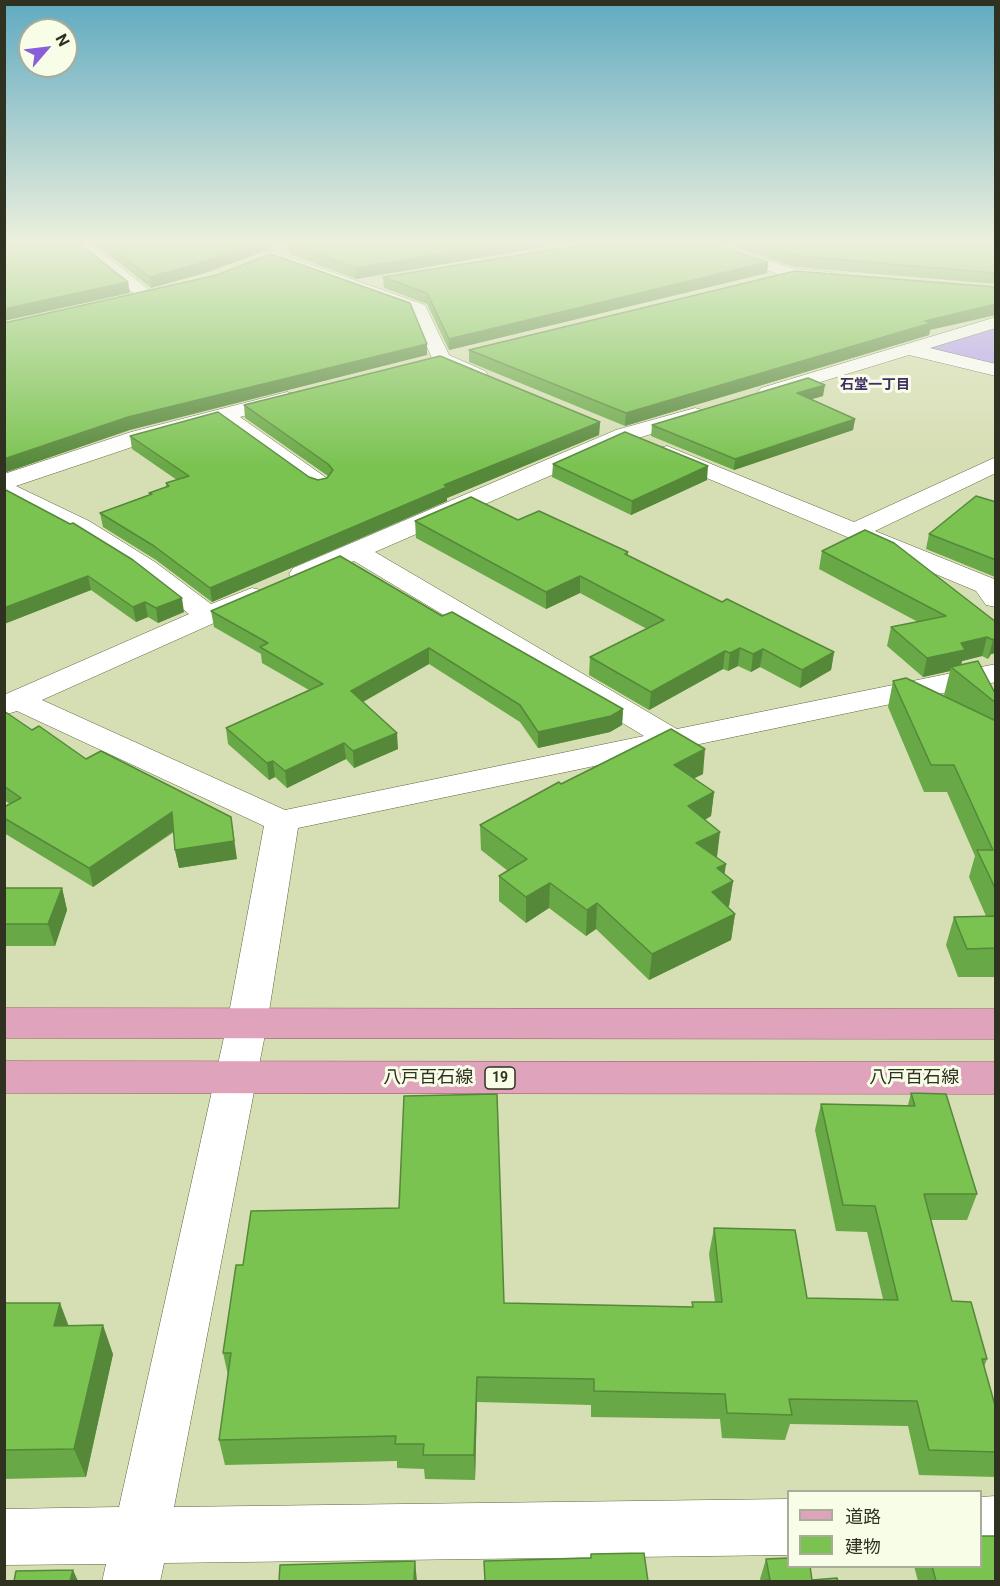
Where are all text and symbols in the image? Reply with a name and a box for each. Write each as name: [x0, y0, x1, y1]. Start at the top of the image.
north arrow: [18, 18, 78, 78]
text: N: [52, 31, 74, 50]
district label: 石堂一丁目: [840, 377, 910, 393]
street label: 八戸百石線: [383, 1067, 473, 1089]
road number: 19: [485, 1067, 515, 1089]
street label: 八戸百石線: [869, 1067, 959, 1089]
legend: [787, 1490, 982, 1568]
text: 道路: [845, 1506, 881, 1527]
text: 建物: [845, 1536, 881, 1557]

